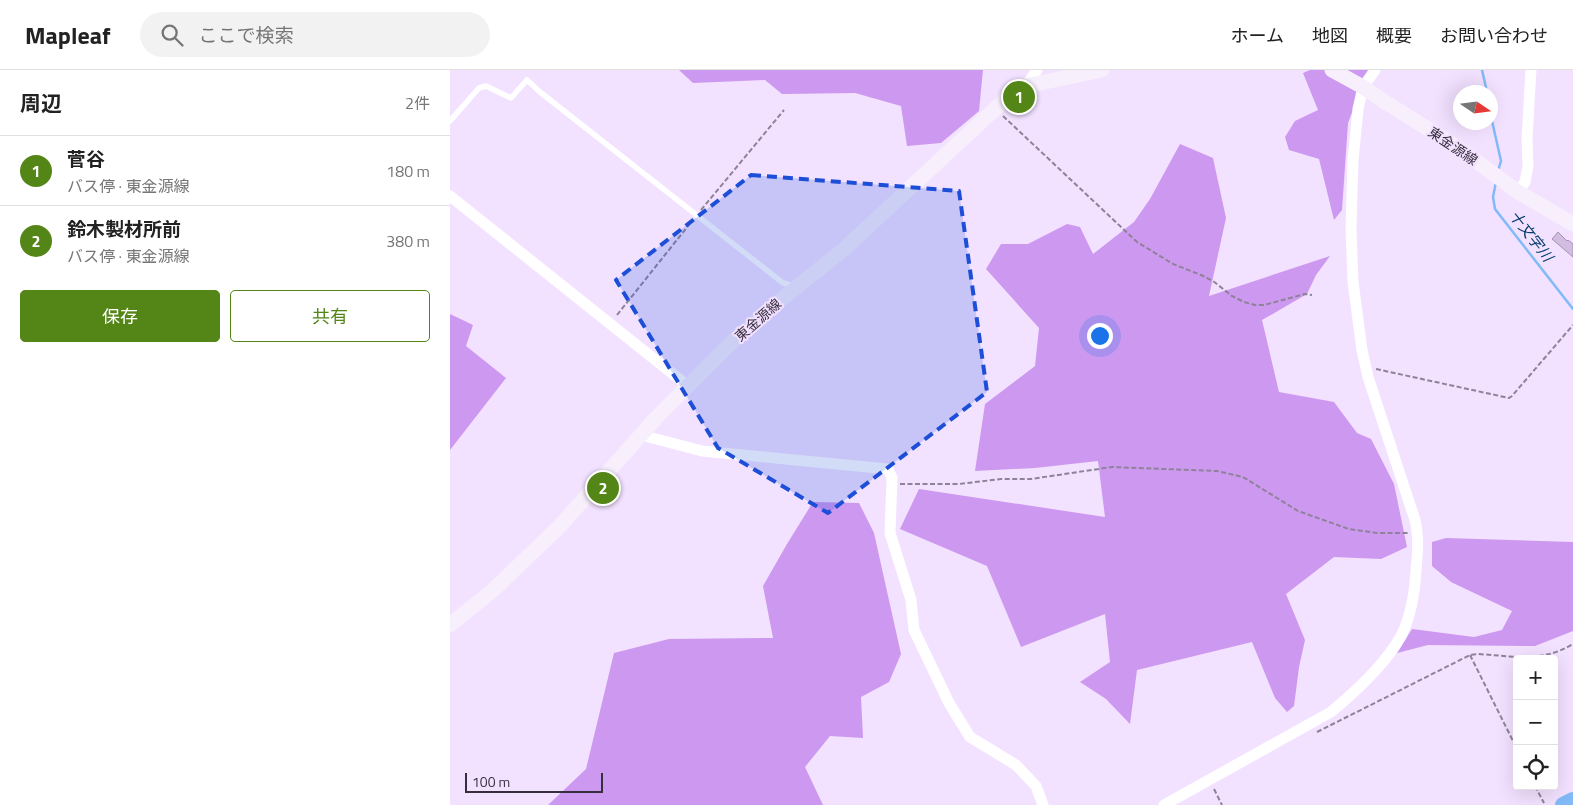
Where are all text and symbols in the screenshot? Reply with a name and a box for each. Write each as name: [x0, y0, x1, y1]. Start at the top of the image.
search box: [140, 12, 490, 57]
text: Mapleaf: [25, 17, 110, 53]
text: ここで検索: [198, 20, 293, 49]
icon: search: [158, 21, 186, 49]
text: ホーム: [1231, 22, 1284, 49]
text: 地図: [1312, 22, 1348, 49]
text: 概要: [1376, 22, 1412, 49]
text: お問い合わせ: [1440, 22, 1548, 49]
pin: 1: [1003, 78, 1035, 116]
north arrow: [1453, 85, 1498, 130]
text: 周辺: [20, 87, 62, 119]
text: 2件: [405, 91, 430, 115]
street label: 東金源線: [1424, 121, 1482, 170]
text: 菅谷: [67, 144, 105, 173]
text: 1: [32, 159, 40, 183]
text: 180 m: [386, 159, 430, 183]
text: バス停 · 東金源線: [67, 174, 190, 198]
water label: 十文字川: [1504, 205, 1560, 268]
text: 鈴木製材所前: [67, 214, 181, 243]
text: 2: [32, 229, 40, 253]
text: 380 m: [386, 229, 430, 253]
text: バス停 · 東金源線: [67, 244, 190, 268]
button: 保存: [20, 290, 220, 342]
button: 共有: [230, 290, 430, 342]
street label: 東金源線: [730, 293, 786, 346]
your location: [1087, 323, 1113, 349]
pin: 2: [587, 469, 619, 507]
map controls: [1513, 655, 1558, 790]
button: +: [1513, 655, 1558, 700]
button: −: [1513, 700, 1558, 745]
button: locate: [1513, 745, 1558, 790]
scale bar: [465, 770, 602, 793]
text: 100 m: [472, 771, 510, 792]

